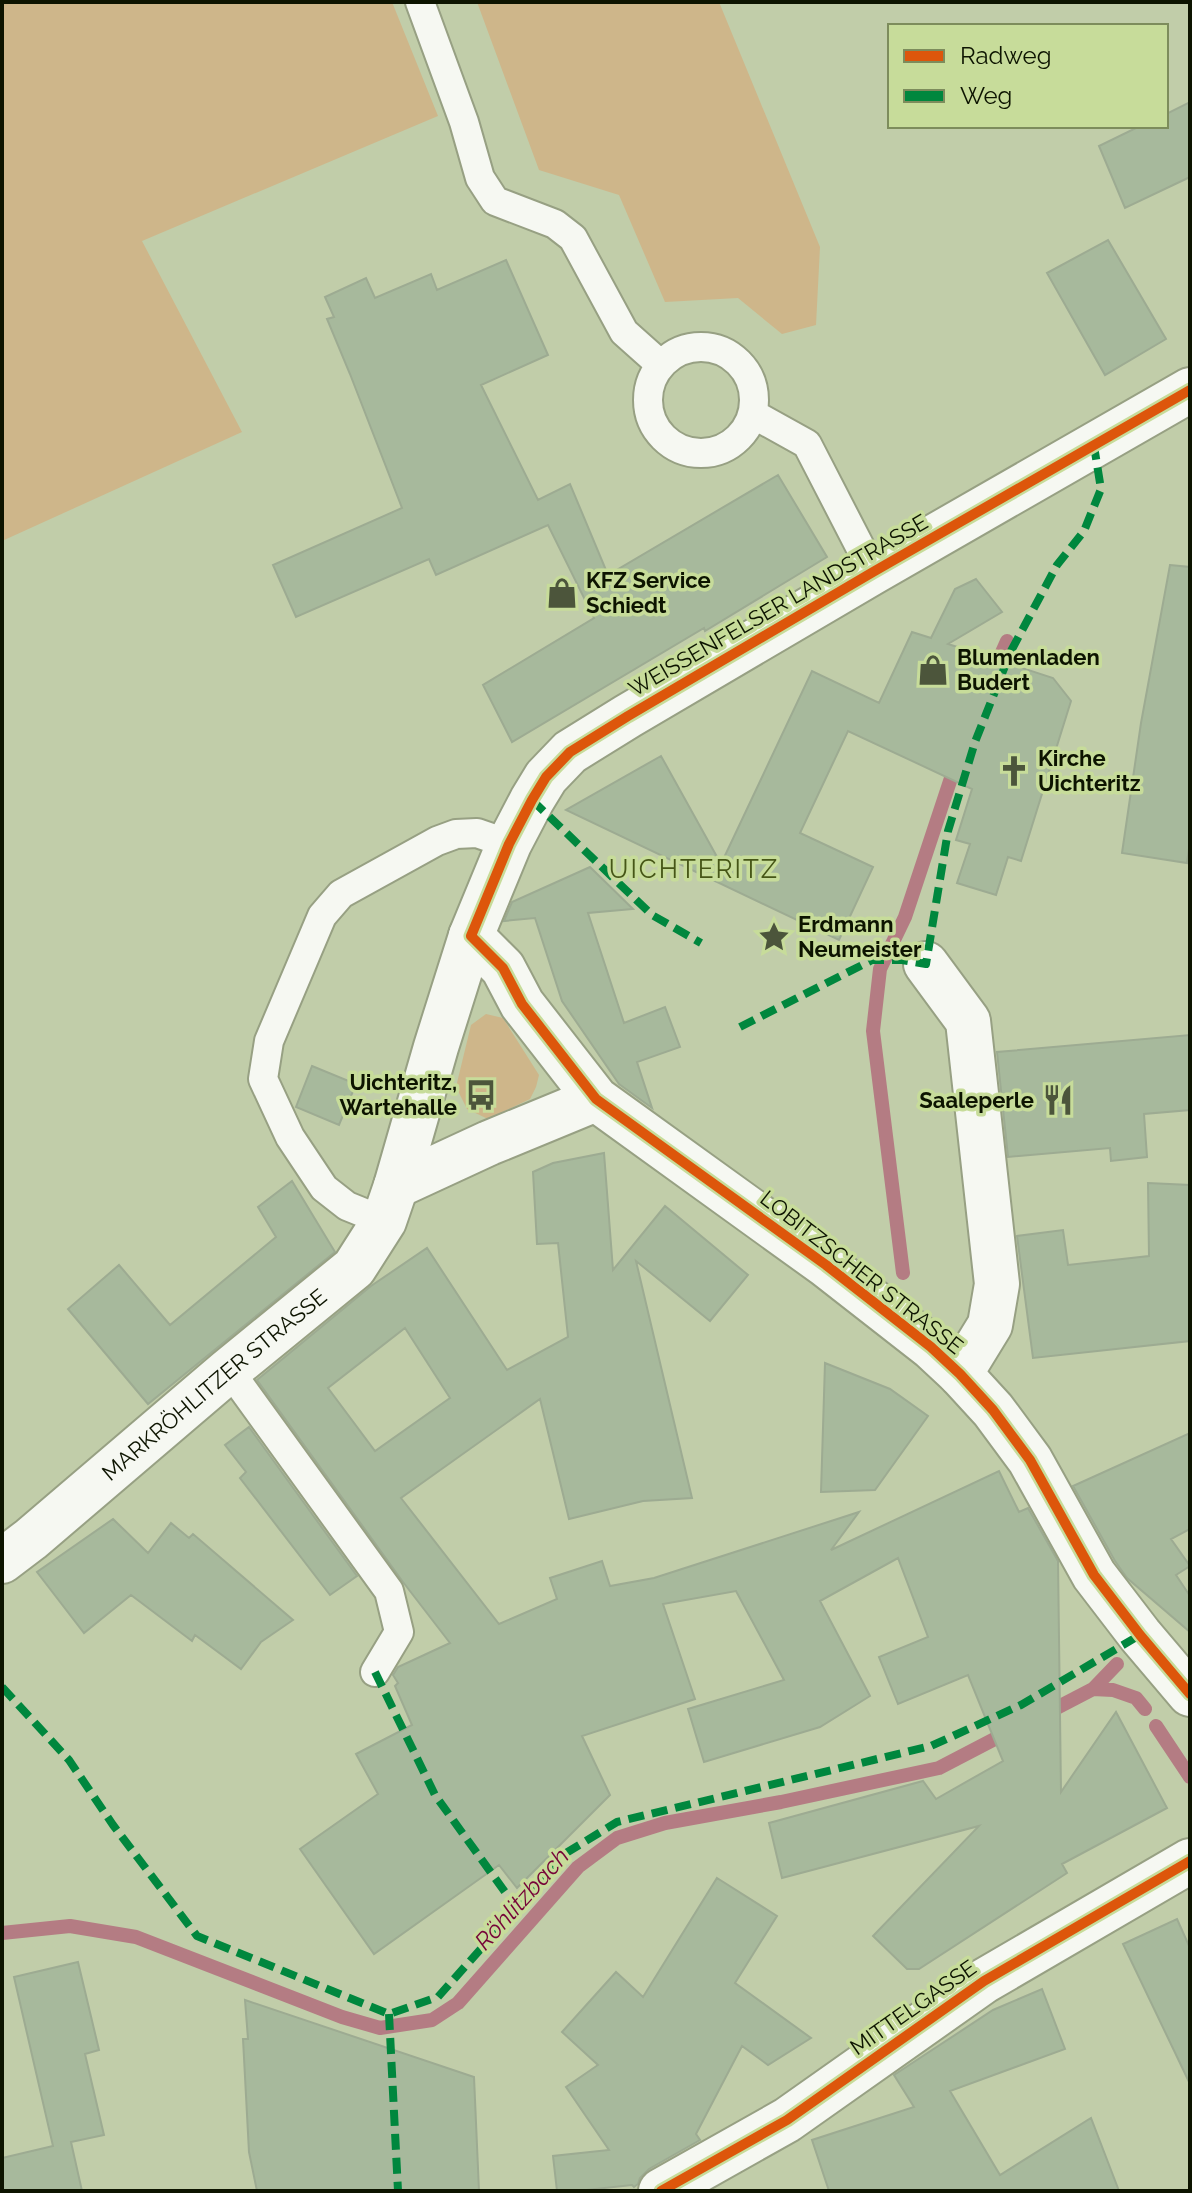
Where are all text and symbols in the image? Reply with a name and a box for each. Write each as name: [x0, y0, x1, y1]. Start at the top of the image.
legend: [888, 24, 1168, 128]
text: Radweg: [960, 41, 1052, 70]
text: Weg: [960, 81, 1012, 110]
street label: WEISSENFELSER LANDSTRASSE: [624, 508, 932, 702]
place label: KFZ Service Schiedt: [586, 567, 711, 618]
shop icon: KFZ Service Schiedt: [545, 576, 579, 610]
place label: Blumenladen Budert: [957, 644, 1100, 695]
shop icon: Blumenladen Budert: [916, 653, 950, 687]
place label: Kirche Uichteritz: [1038, 745, 1141, 796]
church icon: Kirche Uichteritz: [997, 754, 1031, 788]
district label: UICHTERITZ: [609, 854, 779, 884]
place label: Erdmann Neumeister: [798, 911, 922, 962]
place icon: Erdmann Neumeister: [757, 920, 791, 954]
place label: Uichteritz, Wartehalle: [339, 1069, 457, 1120]
bus stop icon: Uichteritz, Wartehalle: [464, 1078, 498, 1112]
restaurant icon: Saaleperle: [1041, 1083, 1075, 1117]
place label: Saaleperle: [919, 1087, 1034, 1113]
street label: LOBITZSCHER STRASSE: [756, 1185, 968, 1359]
street label: MARKRÖHLITZER STRASSE: [97, 1283, 331, 1486]
water label: Röhlitzbach: [468, 1842, 575, 1956]
street label: MITTELGASSE: [845, 1954, 981, 2060]

